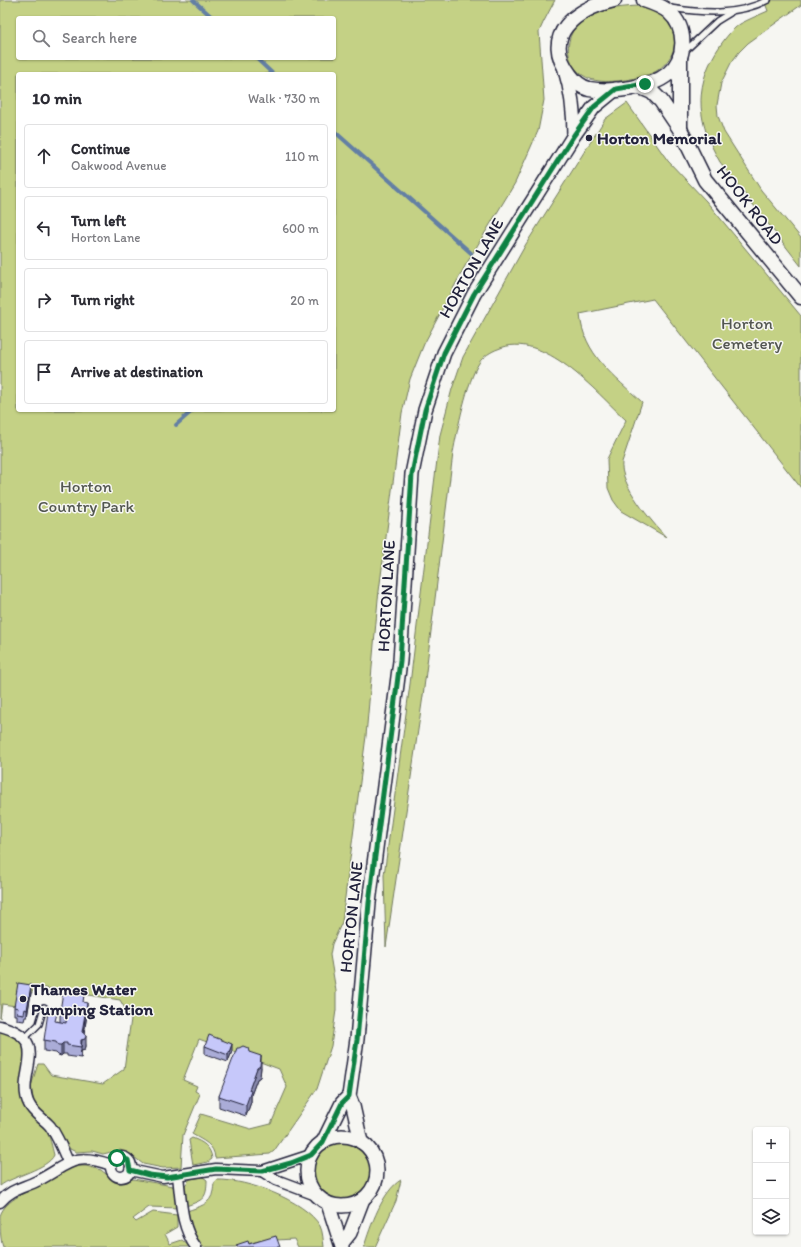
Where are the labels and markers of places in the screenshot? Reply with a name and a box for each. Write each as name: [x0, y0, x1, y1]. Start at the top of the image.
place label: Horton Memorial: [597, 128, 722, 148]
marker: Horton Memorial: [584, 133, 594, 143]
place label: Thames Water Pumping Station: [30, 979, 153, 1020]
marker: Thames Water Pumping Station: [18, 994, 28, 1004]

